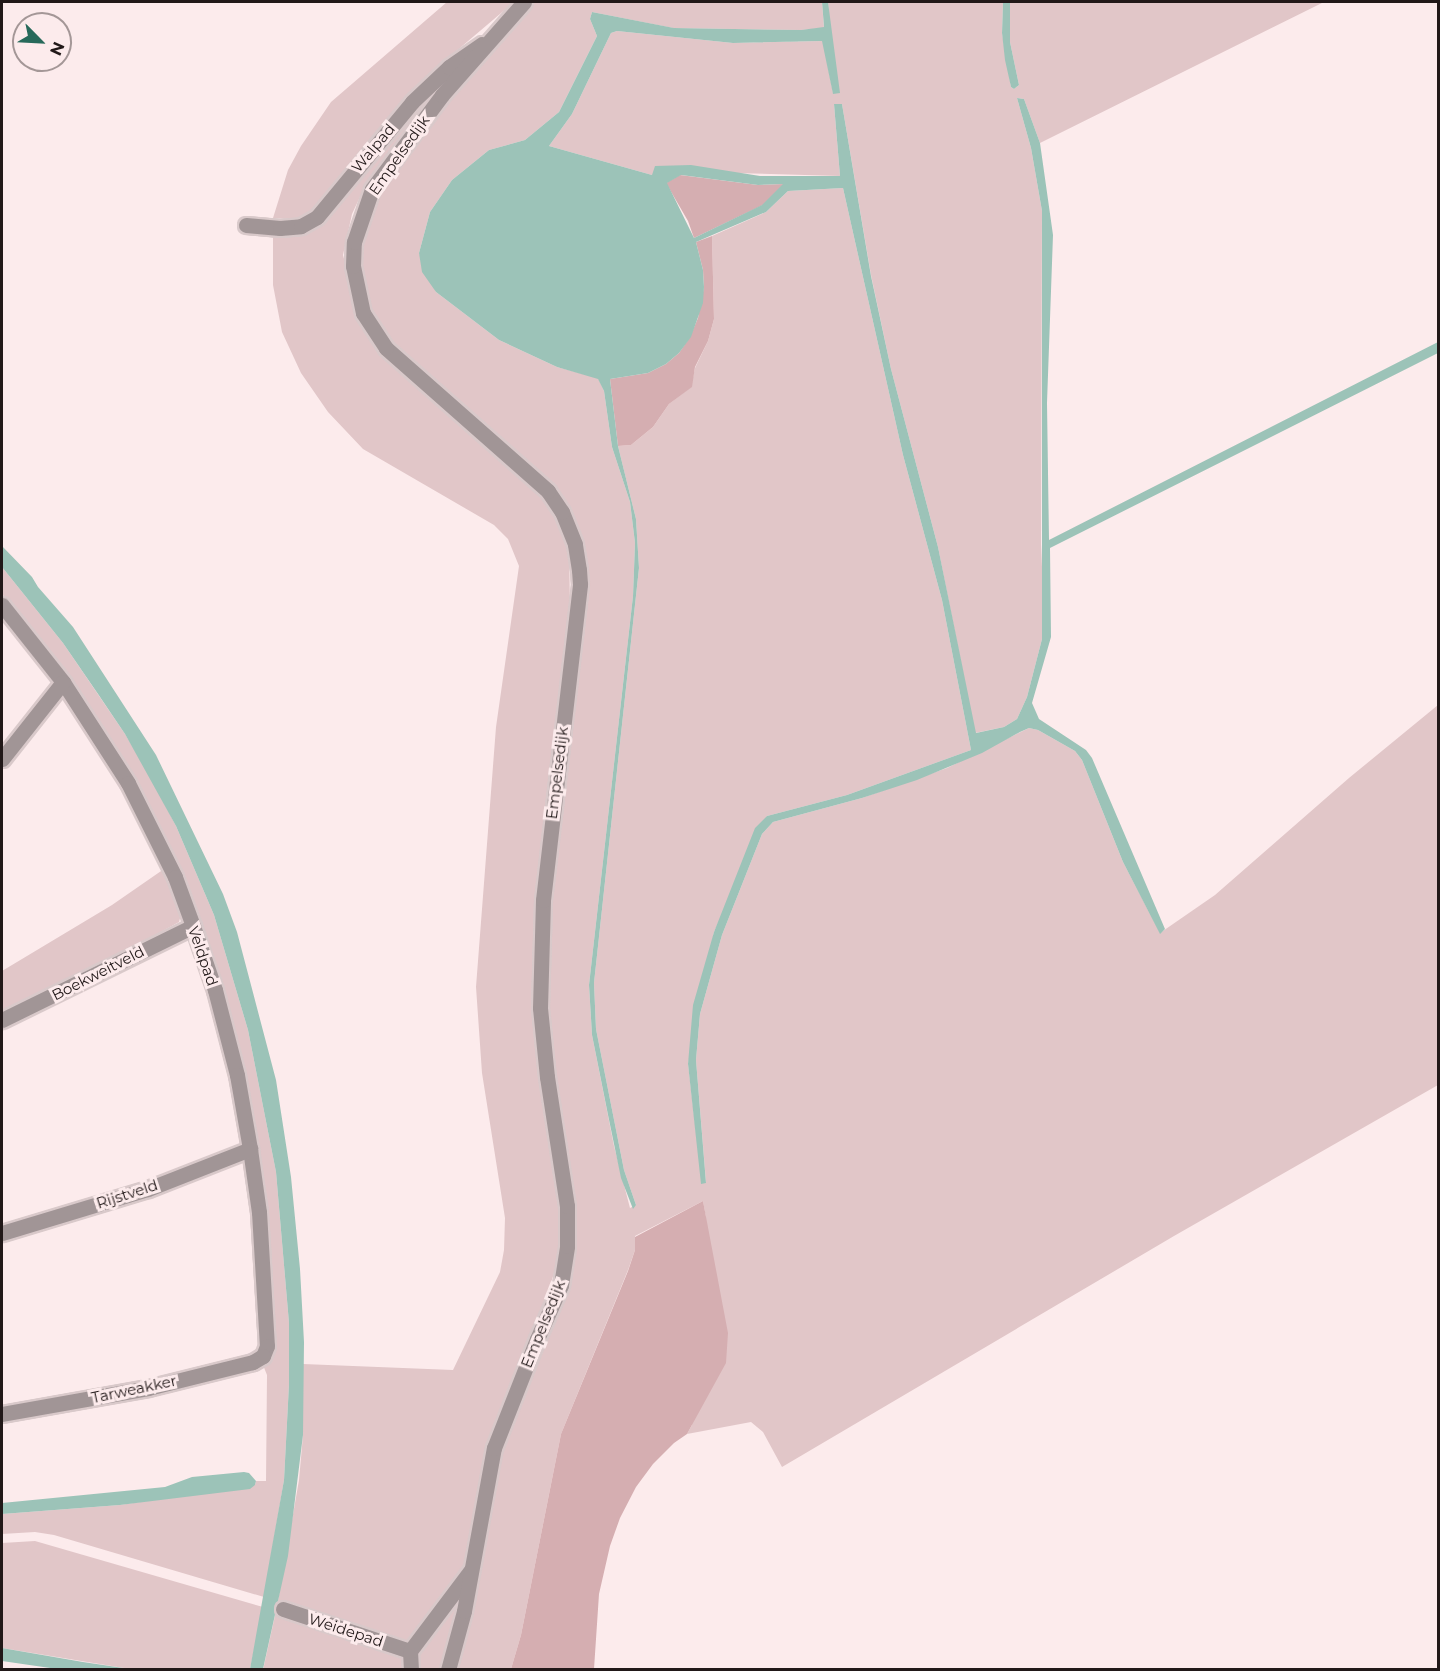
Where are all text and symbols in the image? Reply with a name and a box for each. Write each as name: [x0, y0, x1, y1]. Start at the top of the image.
north arrow: [12, 12, 72, 72]
text: N: [46, 39, 68, 58]
street label: Empelsedijk: [365, 112, 433, 198]
street label: Walpad: [348, 120, 398, 176]
street label: Empelsedijk: [542, 726, 572, 820]
street label: Veldpad: [184, 924, 222, 988]
street label: Boekweitveld: [49, 942, 147, 1004]
street label: Rijstveld: [94, 1176, 160, 1212]
street label: Empelsedijk: [517, 1278, 569, 1370]
street label: Tarweakker: [90, 1371, 178, 1407]
street label: Weidepad: [306, 1609, 386, 1651]

